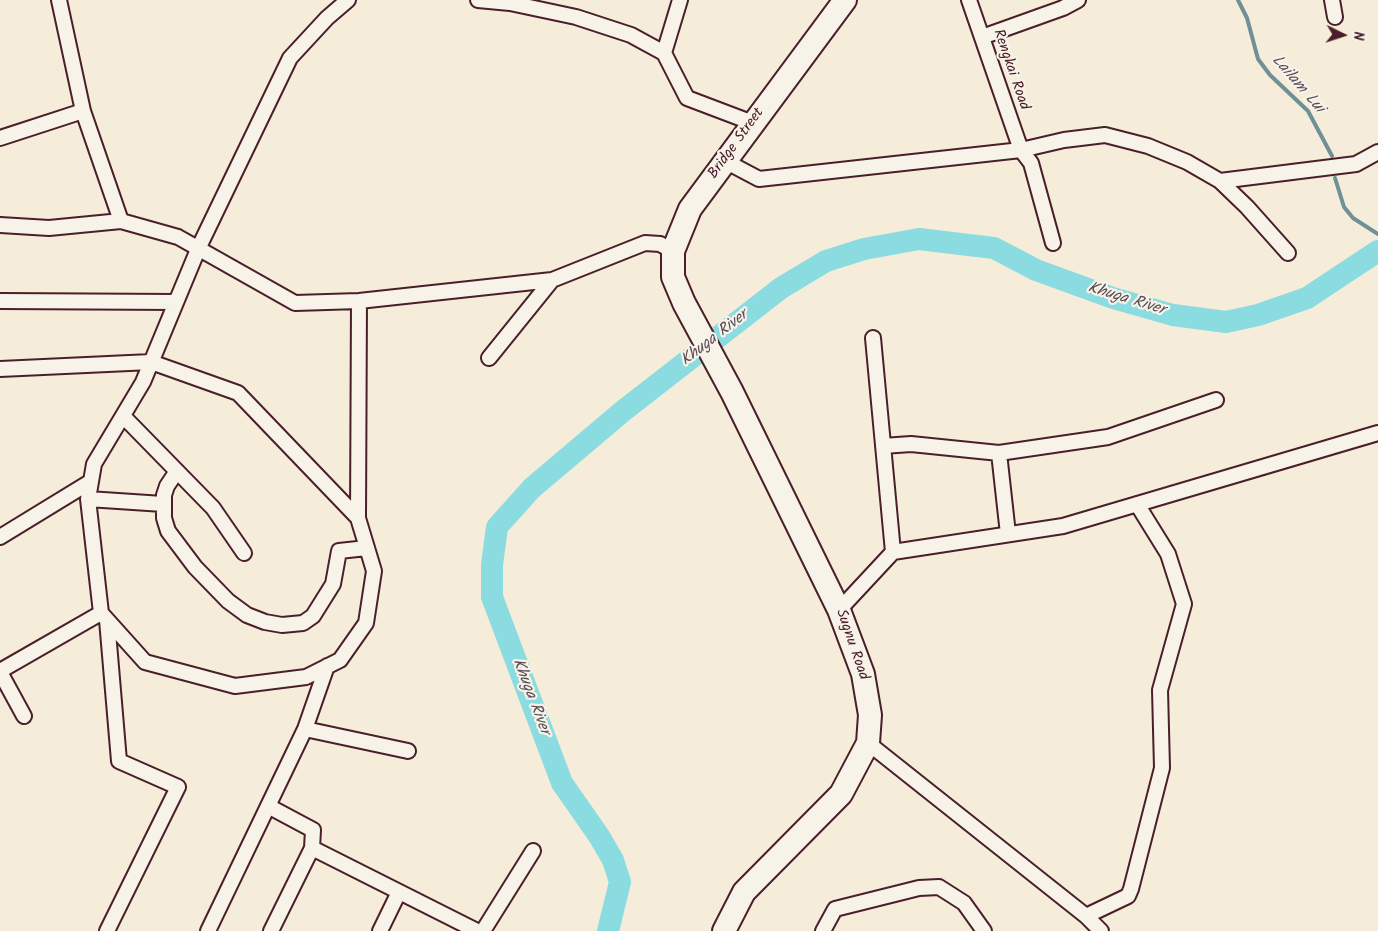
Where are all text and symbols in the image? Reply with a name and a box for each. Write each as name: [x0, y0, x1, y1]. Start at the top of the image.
north arrow: [1318, 10, 1368, 60]
street label: Rengkai Road: [988, 27, 1032, 113]
text: N: [1347, 31, 1369, 41]
water label: Lailam Lui: [1267, 52, 1327, 118]
street label: Bridge Street: [705, 105, 769, 183]
water label: Khuga River: [1085, 279, 1167, 321]
water label: Khuga River: [678, 307, 752, 371]
street label: Sugnu Road: [831, 607, 871, 683]
water label: Khuga River: [507, 656, 553, 738]

